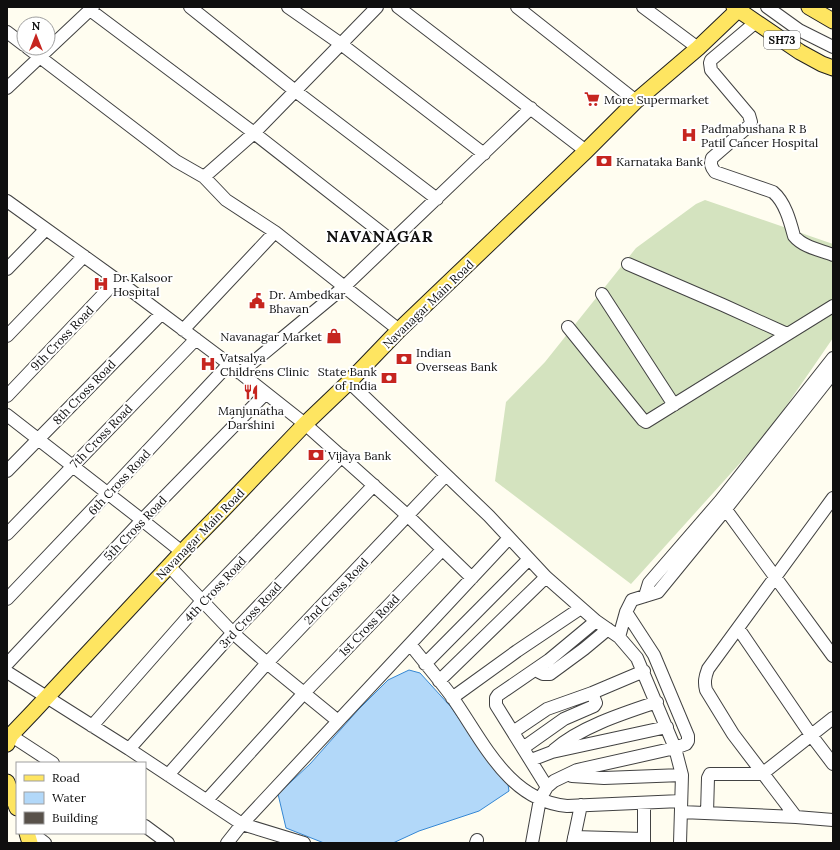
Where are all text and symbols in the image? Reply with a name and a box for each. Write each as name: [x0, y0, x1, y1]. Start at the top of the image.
north arrow: [16, 16, 56, 56]
text: N: [32, 19, 41, 33]
road number: SH73: [764, 31, 800, 49]
supermarket icon: More Supermarket: [583, 90, 601, 108]
place label: More Supermarket: [604, 92, 709, 107]
place label: Padmabushana R B Patil Cancer Hospital: [701, 121, 818, 150]
hospital icon: Padmabushana R B Patil Cancer Hospital: [680, 126, 698, 144]
bank icon: Karnataka Bank: [595, 152, 613, 170]
place label: Karnataka Bank: [616, 154, 704, 169]
district label: NAVANAGAR: [326, 226, 434, 246]
street label: Navanagar Main Road: [379, 257, 477, 351]
place label: Dr Kalsoor Hospital: [113, 270, 174, 299]
hospital icon: Dr Kalsoor Hospital: [92, 275, 110, 293]
place label: Dr. Ambedkar Bhavan: [269, 287, 346, 316]
public building icon: Dr. Ambedkar Bhavan: [248, 292, 266, 310]
street label: 9th Cross Road: [27, 302, 97, 374]
shop icon: Navanagar Market: [325, 327, 343, 345]
place label: Navanagar Market: [220, 329, 322, 344]
place label: Indian Overseas Bank: [416, 345, 498, 374]
place label: Vatsalya Childrens Clinic: [219, 350, 309, 379]
bank icon: Indian Overseas Bank: [395, 350, 413, 368]
hospital icon: Vatsalya Childrens Clinic: [199, 355, 217, 373]
street label: 8th Cross Road: [49, 356, 119, 428]
place label: State Bank of India: [318, 364, 378, 393]
bank icon: State Bank of India: [380, 369, 398, 387]
restaurant icon: Manjunatha Darshini: [242, 383, 260, 401]
street label: 7th Cross Road: [67, 401, 135, 471]
place label: Manjunatha Darshini: [218, 403, 284, 432]
street label: 6th Cross Road: [85, 446, 153, 518]
bank icon: Vijaya Bank: [307, 446, 325, 464]
place label: Vijaya Bank: [327, 448, 392, 463]
street label: Navanagar Main Road: [153, 485, 247, 583]
street label: 5th Cross Road: [100, 493, 170, 563]
street label: 4th Cross Road: [181, 553, 249, 625]
street label: 2nd Cross Road: [300, 555, 372, 627]
street label: 3rd Cross Road: [216, 579, 284, 651]
street label: 1st Cross Road: [336, 591, 402, 659]
legend: [16, 762, 146, 834]
text: Road: [52, 770, 80, 785]
text: Water: [52, 790, 87, 805]
text: Building: [52, 810, 98, 825]

